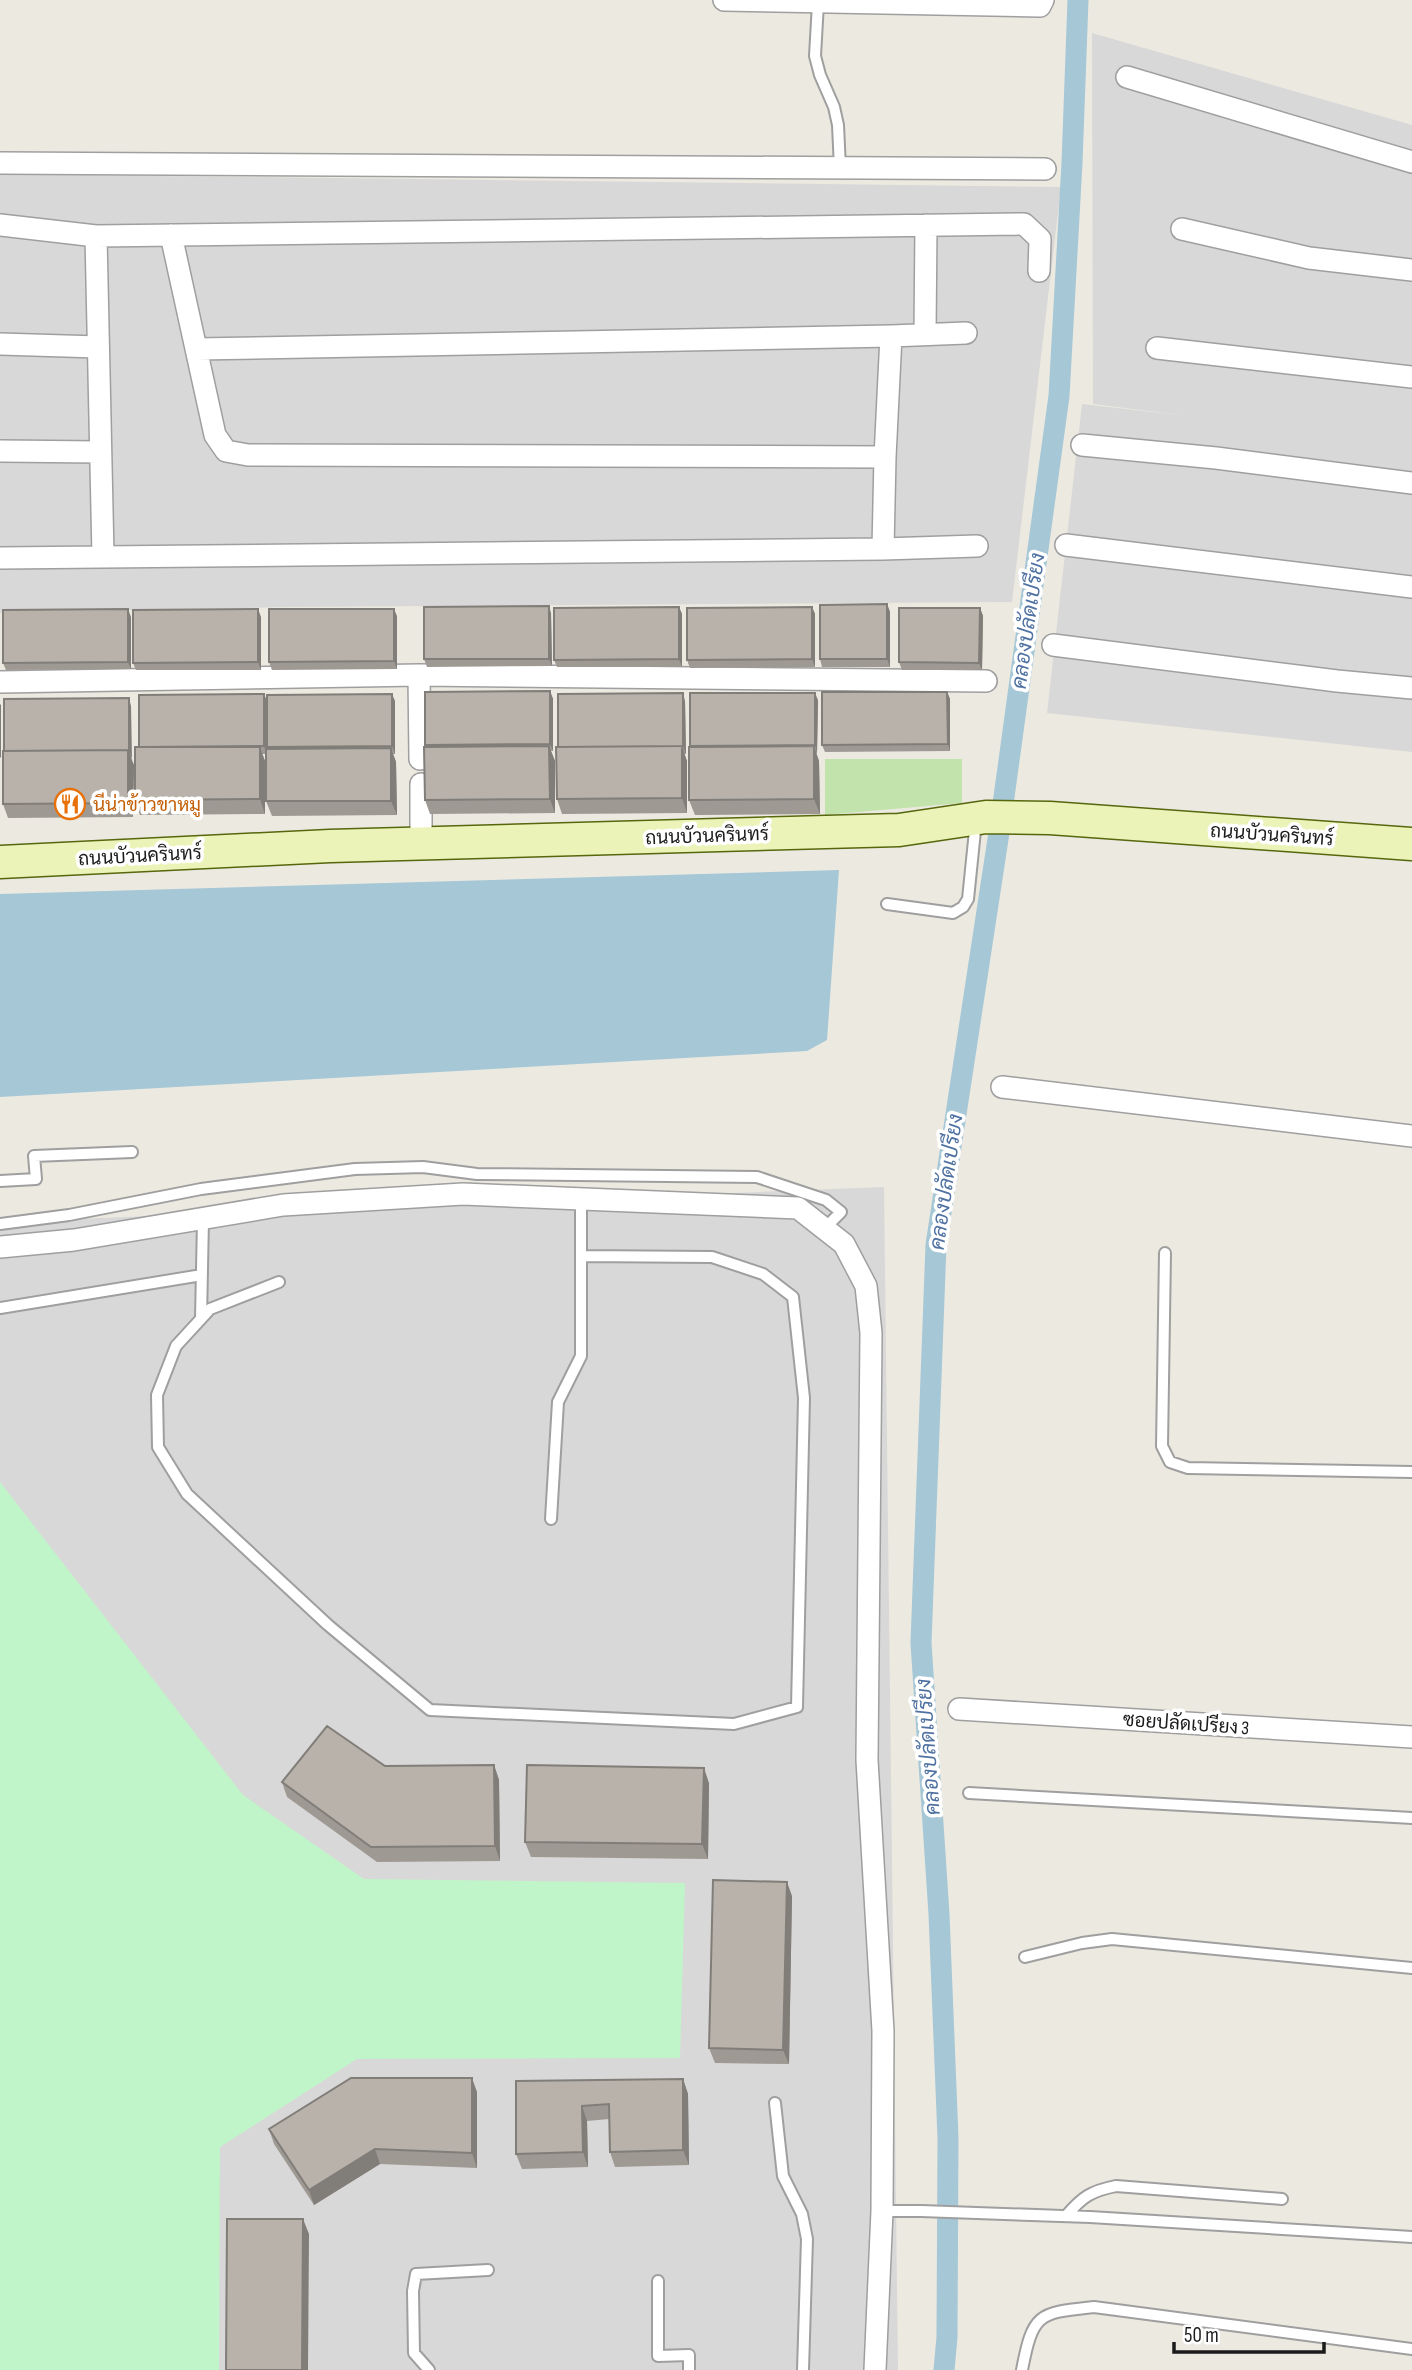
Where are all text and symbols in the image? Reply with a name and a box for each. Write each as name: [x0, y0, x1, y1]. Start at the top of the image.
water label: คลองปลัดเปรียง: [1006, 551, 1050, 691]
restaurant icon: นีน่าข้าวขาหมู: [53, 787, 87, 821]
place label: นีน่าข้าวขาหมู: [93, 792, 201, 818]
street label: ถนนบัวนครินทร์: [1209, 818, 1335, 851]
street label: ถนนบัวนครินทร์: [645, 821, 769, 850]
street label: ถนนบัวนครินทร์: [78, 840, 202, 871]
water label: คลองปลัดเปรียง: [924, 1112, 968, 1252]
water label: คลองปลัดเปรียง: [910, 1678, 946, 1816]
street label: ซอยปลัดเปรียง 3: [1122, 1707, 1250, 1740]
scale bar: [1174, 2310, 1324, 2354]
text: 50 m: [1184, 2323, 1219, 2348]

